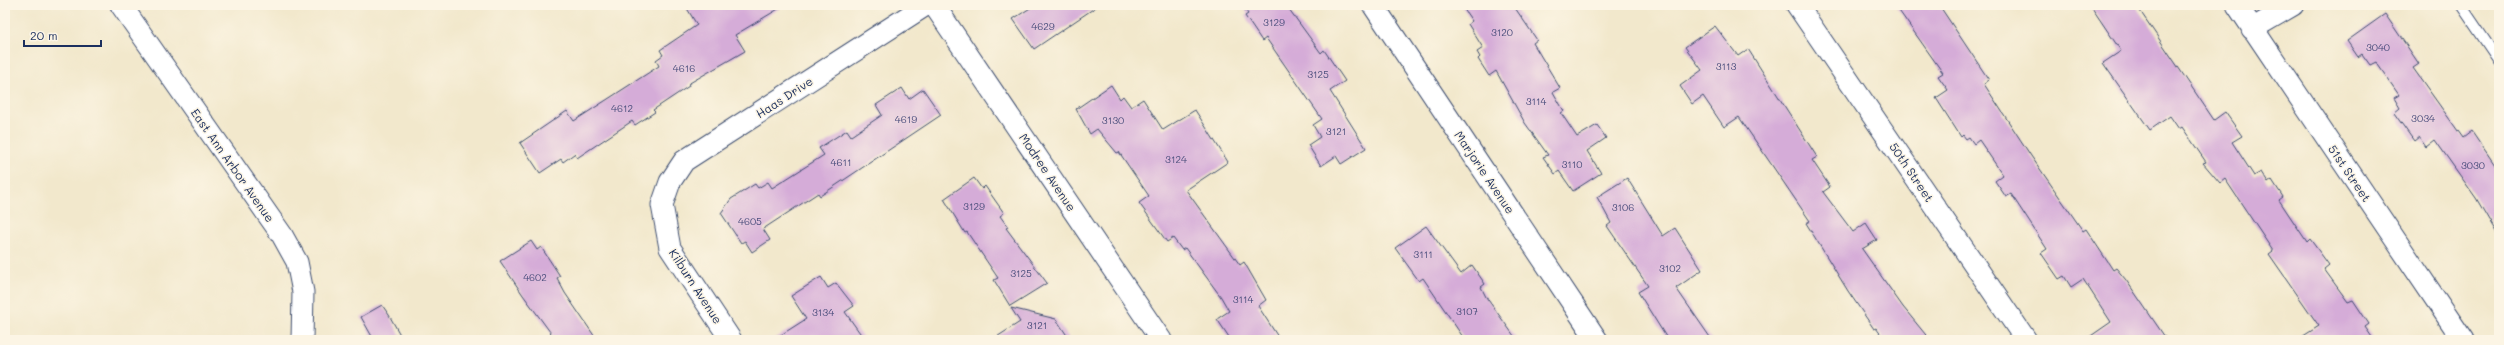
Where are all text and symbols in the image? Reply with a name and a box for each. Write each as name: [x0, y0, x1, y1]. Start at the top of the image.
house number: 3129: [1263, 15, 1285, 29]
house number: 4629: [1031, 19, 1055, 33]
scale bar: [24, 22, 101, 48]
house number: 3120: [1491, 25, 1513, 39]
text: 20 m: [30, 27, 58, 43]
house number: 3040: [2366, 40, 2390, 54]
house number: 3113: [1716, 59, 1736, 73]
house number: 4616: [673, 61, 695, 75]
house number: 3125: [1307, 67, 1329, 81]
street label: Haas Drive: [752, 73, 816, 121]
house number: 3114: [1526, 94, 1546, 108]
house number: 4612: [611, 101, 633, 115]
street label: East Ann Arbor Avenue: [188, 105, 278, 225]
house number: 3034: [2411, 111, 2435, 125]
house number: 4619: [895, 112, 917, 126]
house number: 3130: [1102, 113, 1124, 127]
house number: 3121: [1326, 124, 1346, 138]
street label: Marjorie Avenue: [1451, 127, 1519, 217]
street label: Modree Avenue: [1016, 130, 1080, 214]
street label: 50th Street: [1886, 139, 1938, 205]
street label: 51st Street: [2325, 141, 2375, 205]
house number: 3124: [1165, 152, 1187, 166]
house number: 4611: [831, 155, 851, 169]
house number: 3110: [1562, 157, 1582, 171]
house number: 3030: [2461, 158, 2485, 172]
house number: 3129: [963, 199, 985, 213]
house number: 3106: [1612, 200, 1634, 214]
house number: 4605: [738, 214, 762, 228]
street label: Kilburn Avenue: [666, 245, 726, 327]
house number: 3111: [1413, 247, 1433, 261]
house number: 3102: [1659, 261, 1681, 275]
house number: 3125: [1010, 266, 1032, 280]
house number: 4602: [523, 270, 547, 284]
house number: 3114: [1233, 292, 1253, 306]
house number: 3107: [1456, 304, 1478, 318]
house number: 3134: [812, 305, 834, 319]
house number: 3121: [1027, 318, 1047, 332]

